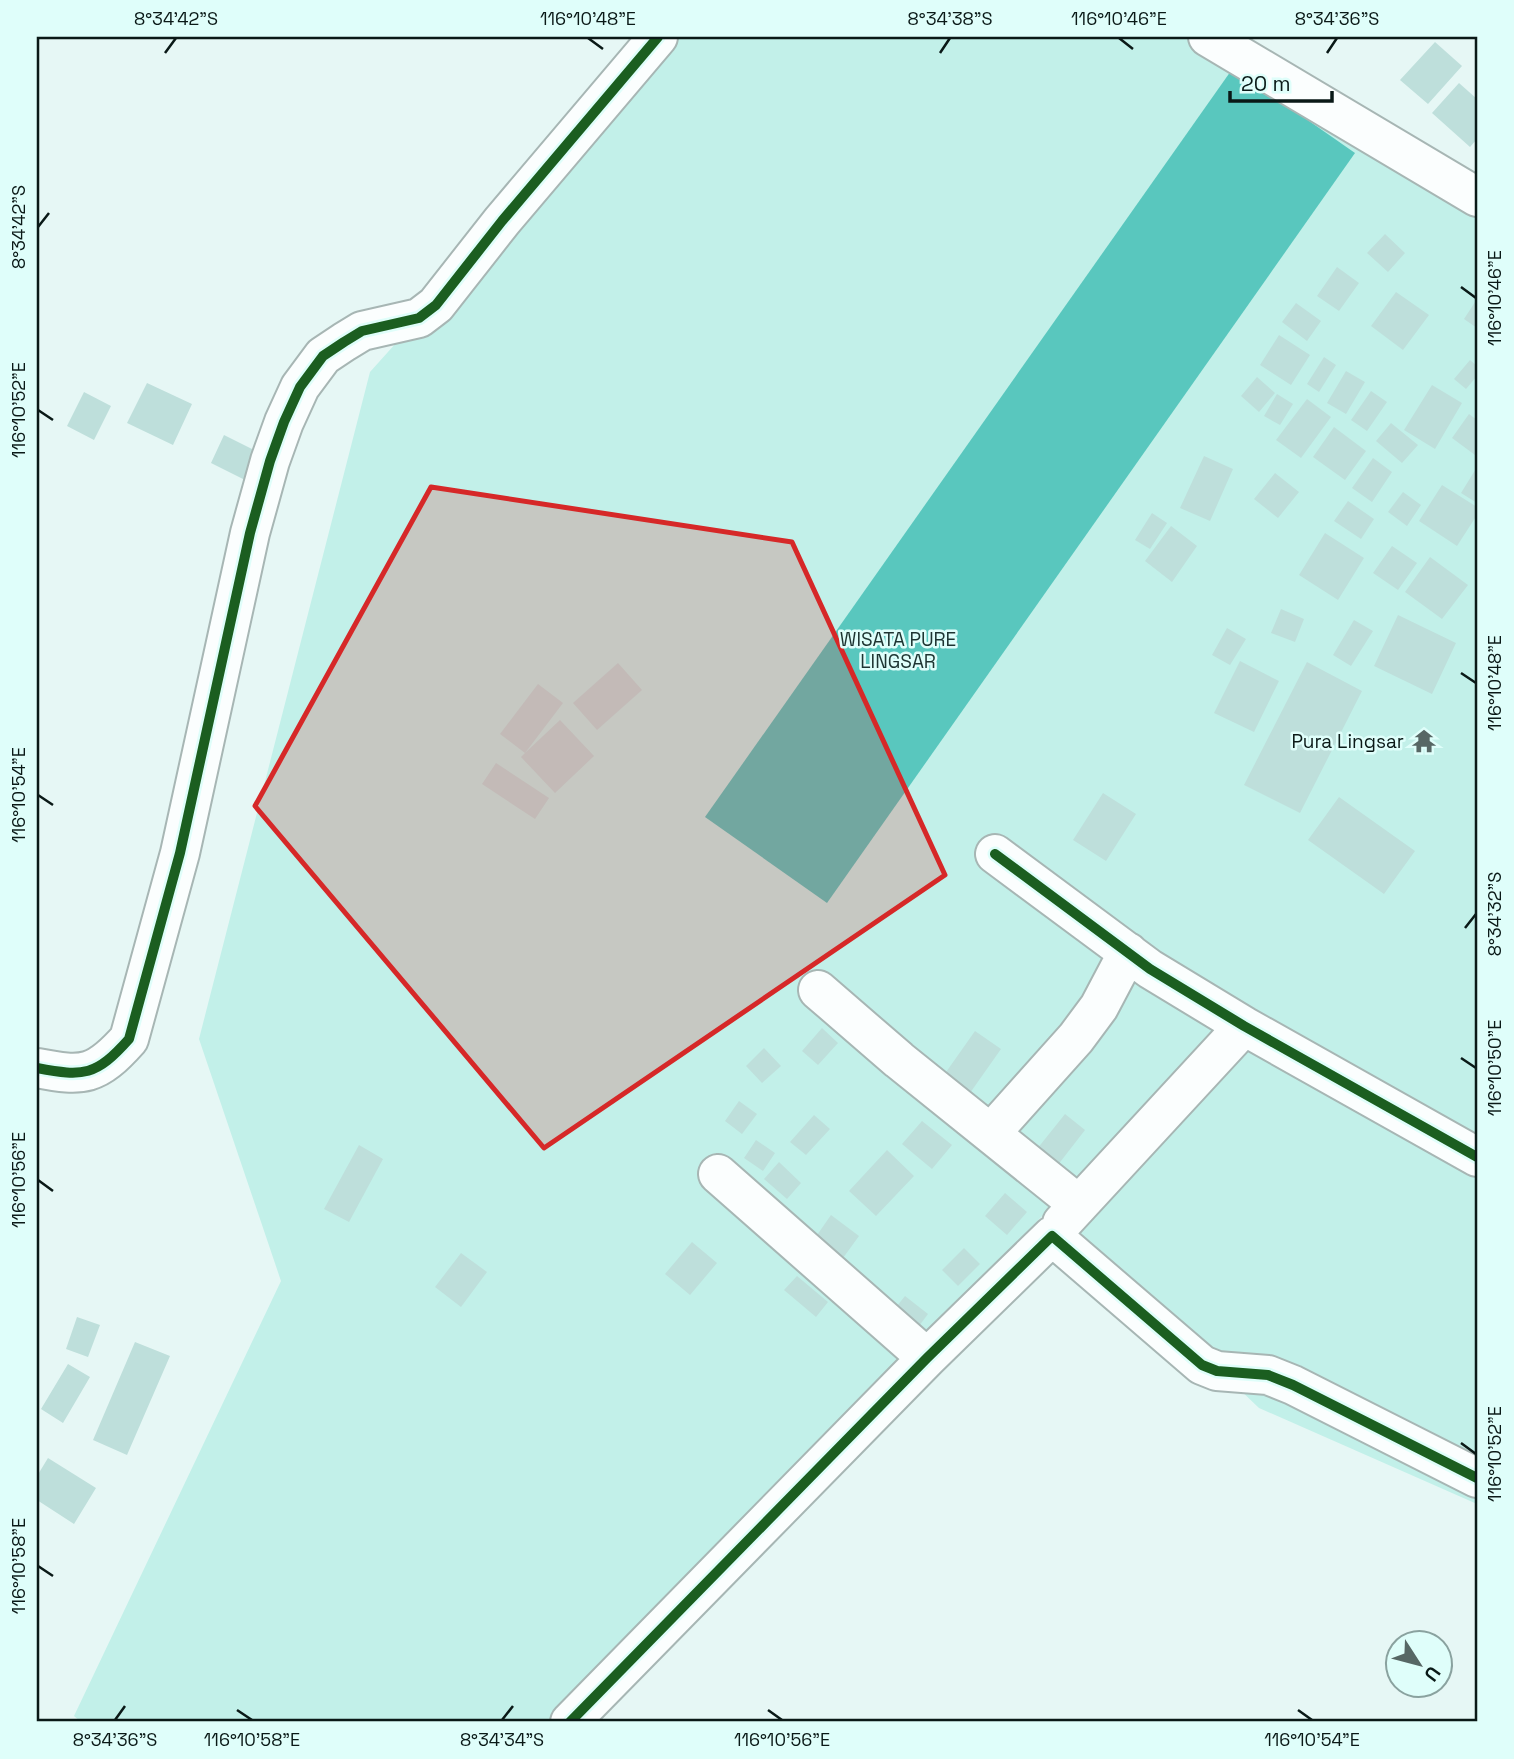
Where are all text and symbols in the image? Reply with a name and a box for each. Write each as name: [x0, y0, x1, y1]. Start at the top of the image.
text: 8°34'42"S: [134, 7, 218, 30]
text: 116°10'48"E: [540, 7, 636, 30]
text: 8°34'38"S: [908, 7, 992, 30]
text: 116°10'46"E: [1071, 7, 1167, 30]
text: 8°34'36"S: [1295, 7, 1379, 30]
scale bar: [1230, 60, 1332, 104]
text: 20 m: [1241, 70, 1291, 97]
text: 8°34'42"S: [7, 185, 30, 269]
text: 116°10'46"E: [1483, 250, 1506, 346]
text: 116°10'52"E: [7, 362, 30, 458]
park label: WISATA PURE LINGSAR: [840, 627, 956, 674]
text: 116°10'48"E: [1483, 635, 1506, 731]
temple icon: Pura Lingsar: [1410, 727, 1438, 755]
place label: Pura Lingsar: [1291, 729, 1404, 754]
text: 116°10'54"E: [7, 747, 30, 843]
text: 8°34'32"S: [1483, 872, 1506, 956]
text: 116°10'50"E: [1483, 1020, 1506, 1116]
text: 116°10'56"E: [7, 1132, 30, 1228]
text: 116°10'52"E: [1483, 1406, 1506, 1502]
text: 116°10'58"E: [7, 1518, 30, 1614]
north arrow: [1384, 1630, 1454, 1700]
text: U: [1418, 1661, 1446, 1686]
text: 8°34'36"S: [73, 1728, 157, 1751]
text: 116°10'58"E: [204, 1728, 300, 1751]
text: 8°34'34"S: [460, 1728, 544, 1751]
text: 116°10'56"E: [734, 1728, 830, 1751]
text: 116°10'54"E: [1264, 1728, 1360, 1751]

